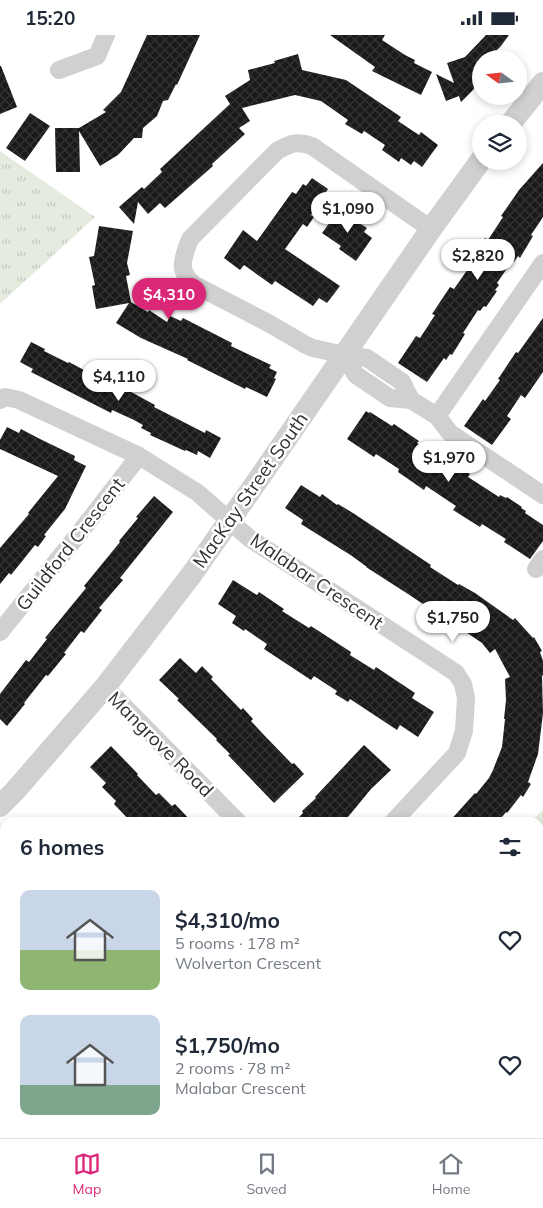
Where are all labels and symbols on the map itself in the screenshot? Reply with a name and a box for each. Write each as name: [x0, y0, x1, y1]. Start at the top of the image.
north arrow: [472, 50, 528, 105]
pin: $1,090: [307, 191, 389, 234]
pin: $2,820: [437, 239, 519, 281]
pin: $4,310: [128, 277, 210, 320]
pin: $4,110: [78, 359, 160, 402]
street label: MacKay Street South: [187, 408, 313, 572]
pin: $1,970: [408, 441, 490, 483]
street label: Guildford Crescent: [11, 472, 130, 615]
street label: Malabar Crescent: [246, 528, 388, 635]
pin: $1,750: [412, 601, 494, 643]
street label: Mangrove Road: [103, 686, 219, 802]

